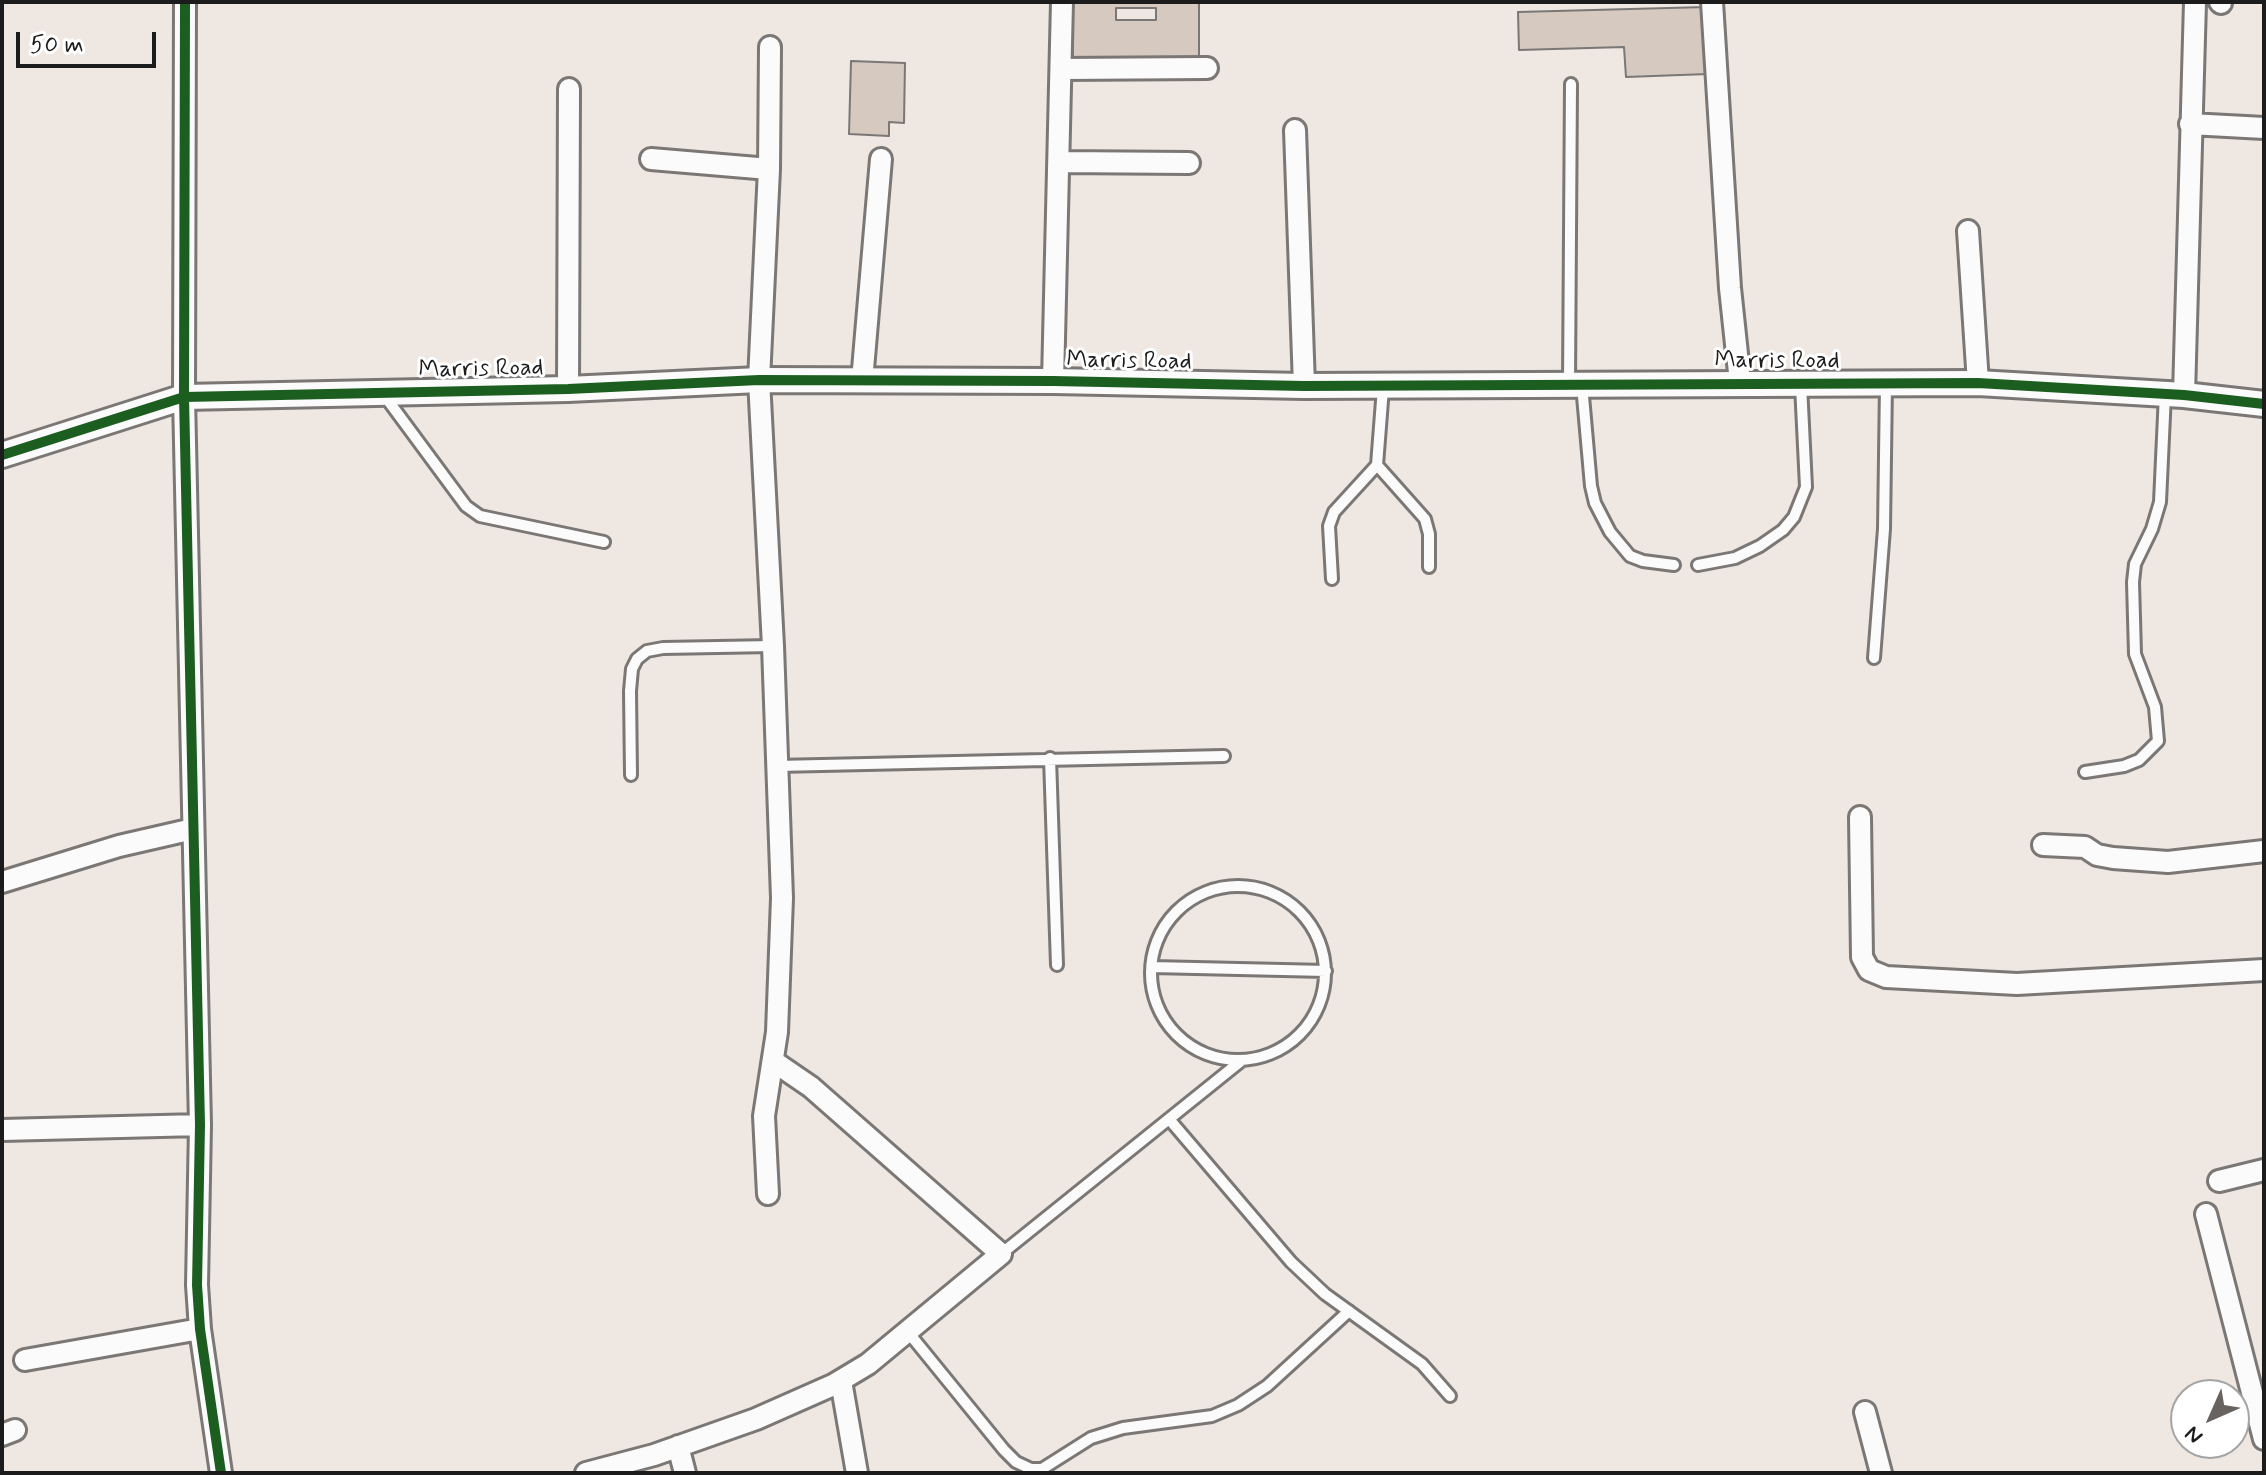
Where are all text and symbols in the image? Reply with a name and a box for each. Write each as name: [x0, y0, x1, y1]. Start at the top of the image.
scale bar: [20, 16, 160, 66]
text: 50 m: [30, 30, 84, 61]
street label: Marris Road: [1066, 347, 1192, 377]
street label: Marris Road: [1714, 348, 1840, 376]
street label: Marris Road: [418, 355, 544, 385]
north arrow: [2170, 1379, 2250, 1459]
text: N: [2179, 1419, 2210, 1450]

